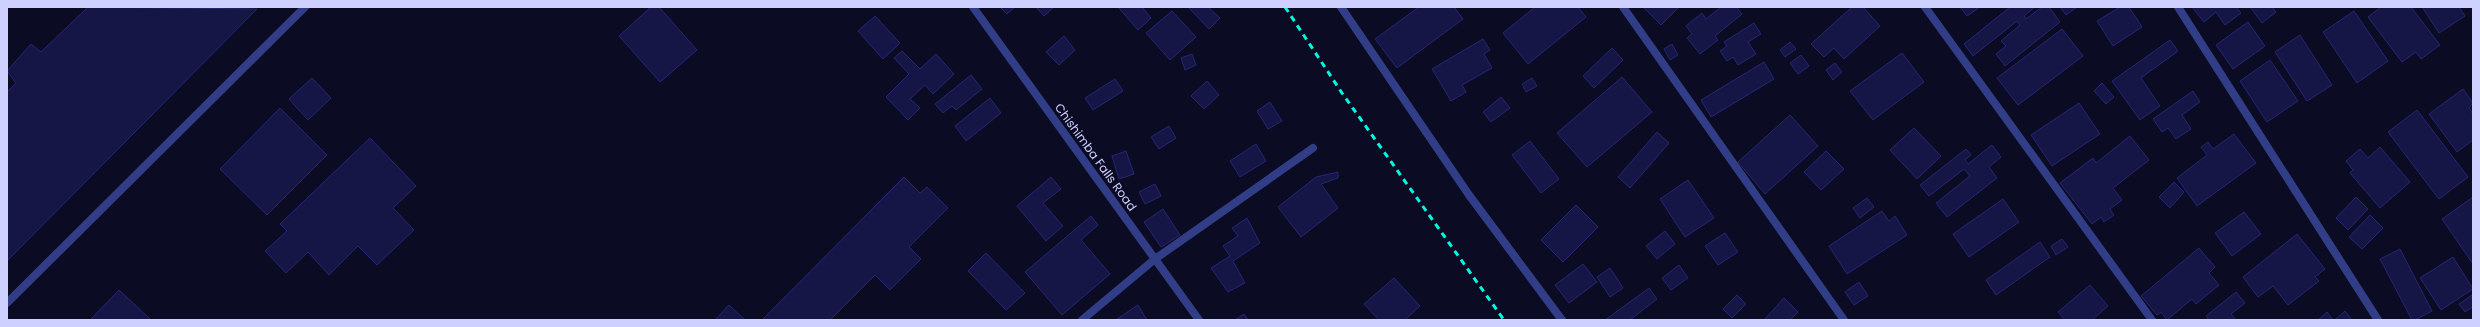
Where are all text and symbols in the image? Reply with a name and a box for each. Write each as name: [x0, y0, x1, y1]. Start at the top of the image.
street label: Chishimba Falls Road: [1051, 100, 1141, 214]

